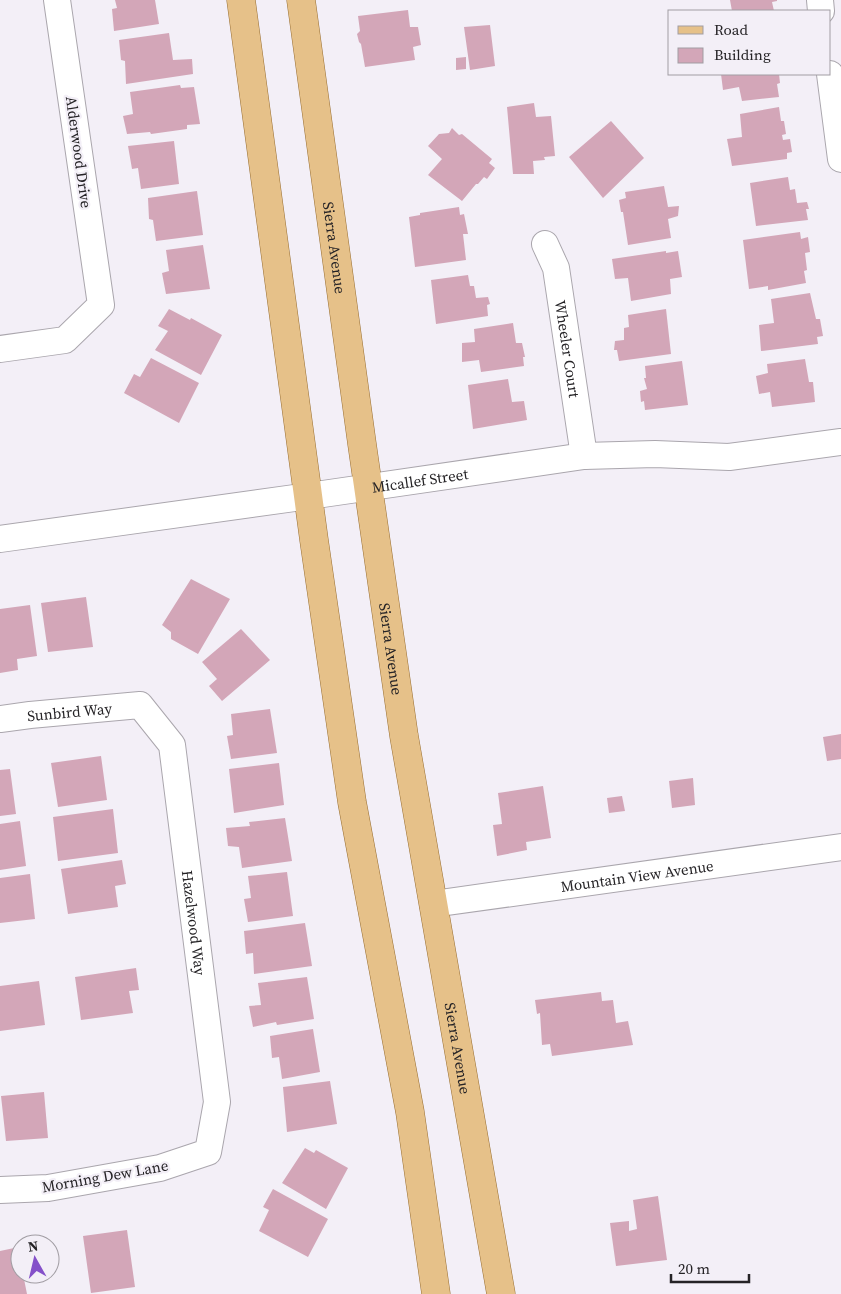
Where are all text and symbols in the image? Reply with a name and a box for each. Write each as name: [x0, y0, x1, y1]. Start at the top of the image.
legend: [668, 10, 831, 75]
text: Road: [714, 19, 748, 40]
text: Building: [714, 44, 771, 65]
street label: Alderwood Drive: [61, 95, 97, 210]
street label: Sierra Avenue: [318, 200, 352, 295]
street label: Wheeler Court: [550, 298, 586, 399]
street label: Micallef Street: [370, 462, 470, 497]
street label: Sierra Avenue: [374, 601, 408, 696]
street label: Sunbird Way: [26, 697, 113, 726]
street label: Mountain View Avenue: [559, 854, 715, 897]
street label: Hazelwood Way: [177, 869, 211, 977]
street label: Sierra Avenue: [440, 1001, 477, 1096]
street label: Morning Dew Lane: [40, 1154, 170, 1197]
north arrow: [10, 1234, 60, 1284]
text: N: [27, 1236, 40, 1257]
scale bar: [671, 1252, 748, 1284]
text: 20 m: [678, 1258, 710, 1279]

